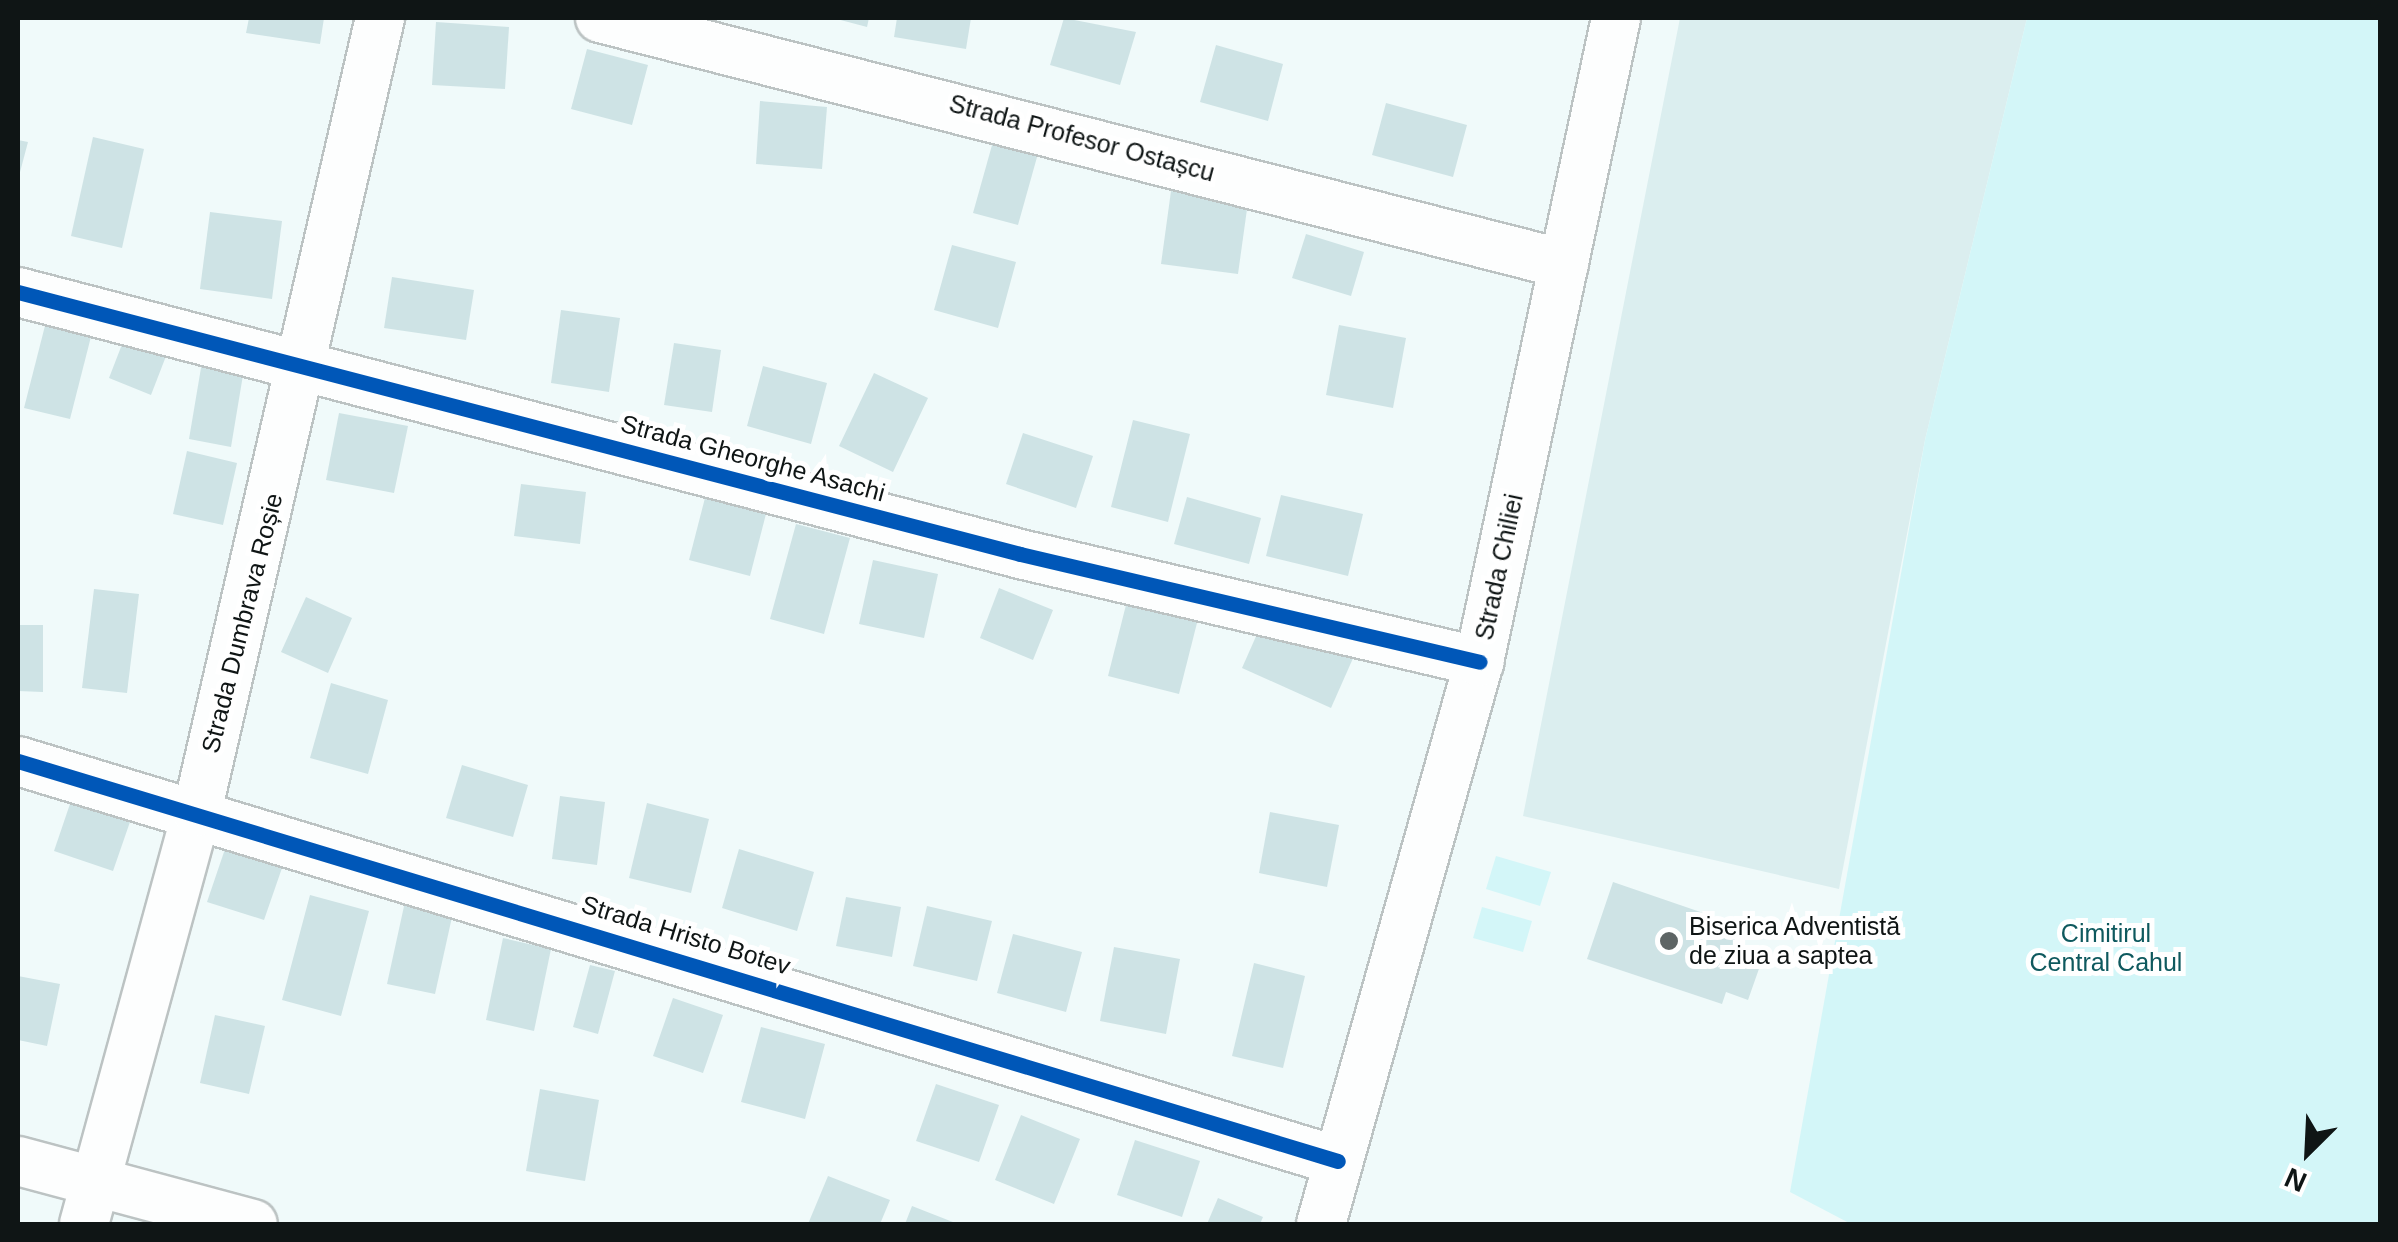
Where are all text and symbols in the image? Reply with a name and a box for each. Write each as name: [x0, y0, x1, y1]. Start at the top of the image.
street label: Strada Profesor Ostașcu: [946, 88, 1218, 188]
street label: Strada Gheorghe Asachi: [617, 408, 889, 508]
street label: Strada Dumbrava Roșie: [195, 490, 289, 756]
street label: Strada Chiliei: [1469, 491, 1529, 643]
street label: Strada Hristo Botev: [578, 889, 794, 981]
place label: Biserica Adventistă de ziua a saptea: [1689, 912, 1902, 971]
park label: Cimitirul Central Cahul: [2030, 919, 2182, 978]
marker: Biserica Adventistă de ziua a saptea: [1658, 930, 1680, 952]
north arrow: [2258, 1102, 2358, 1202]
text: N: [2280, 1162, 2311, 1198]

